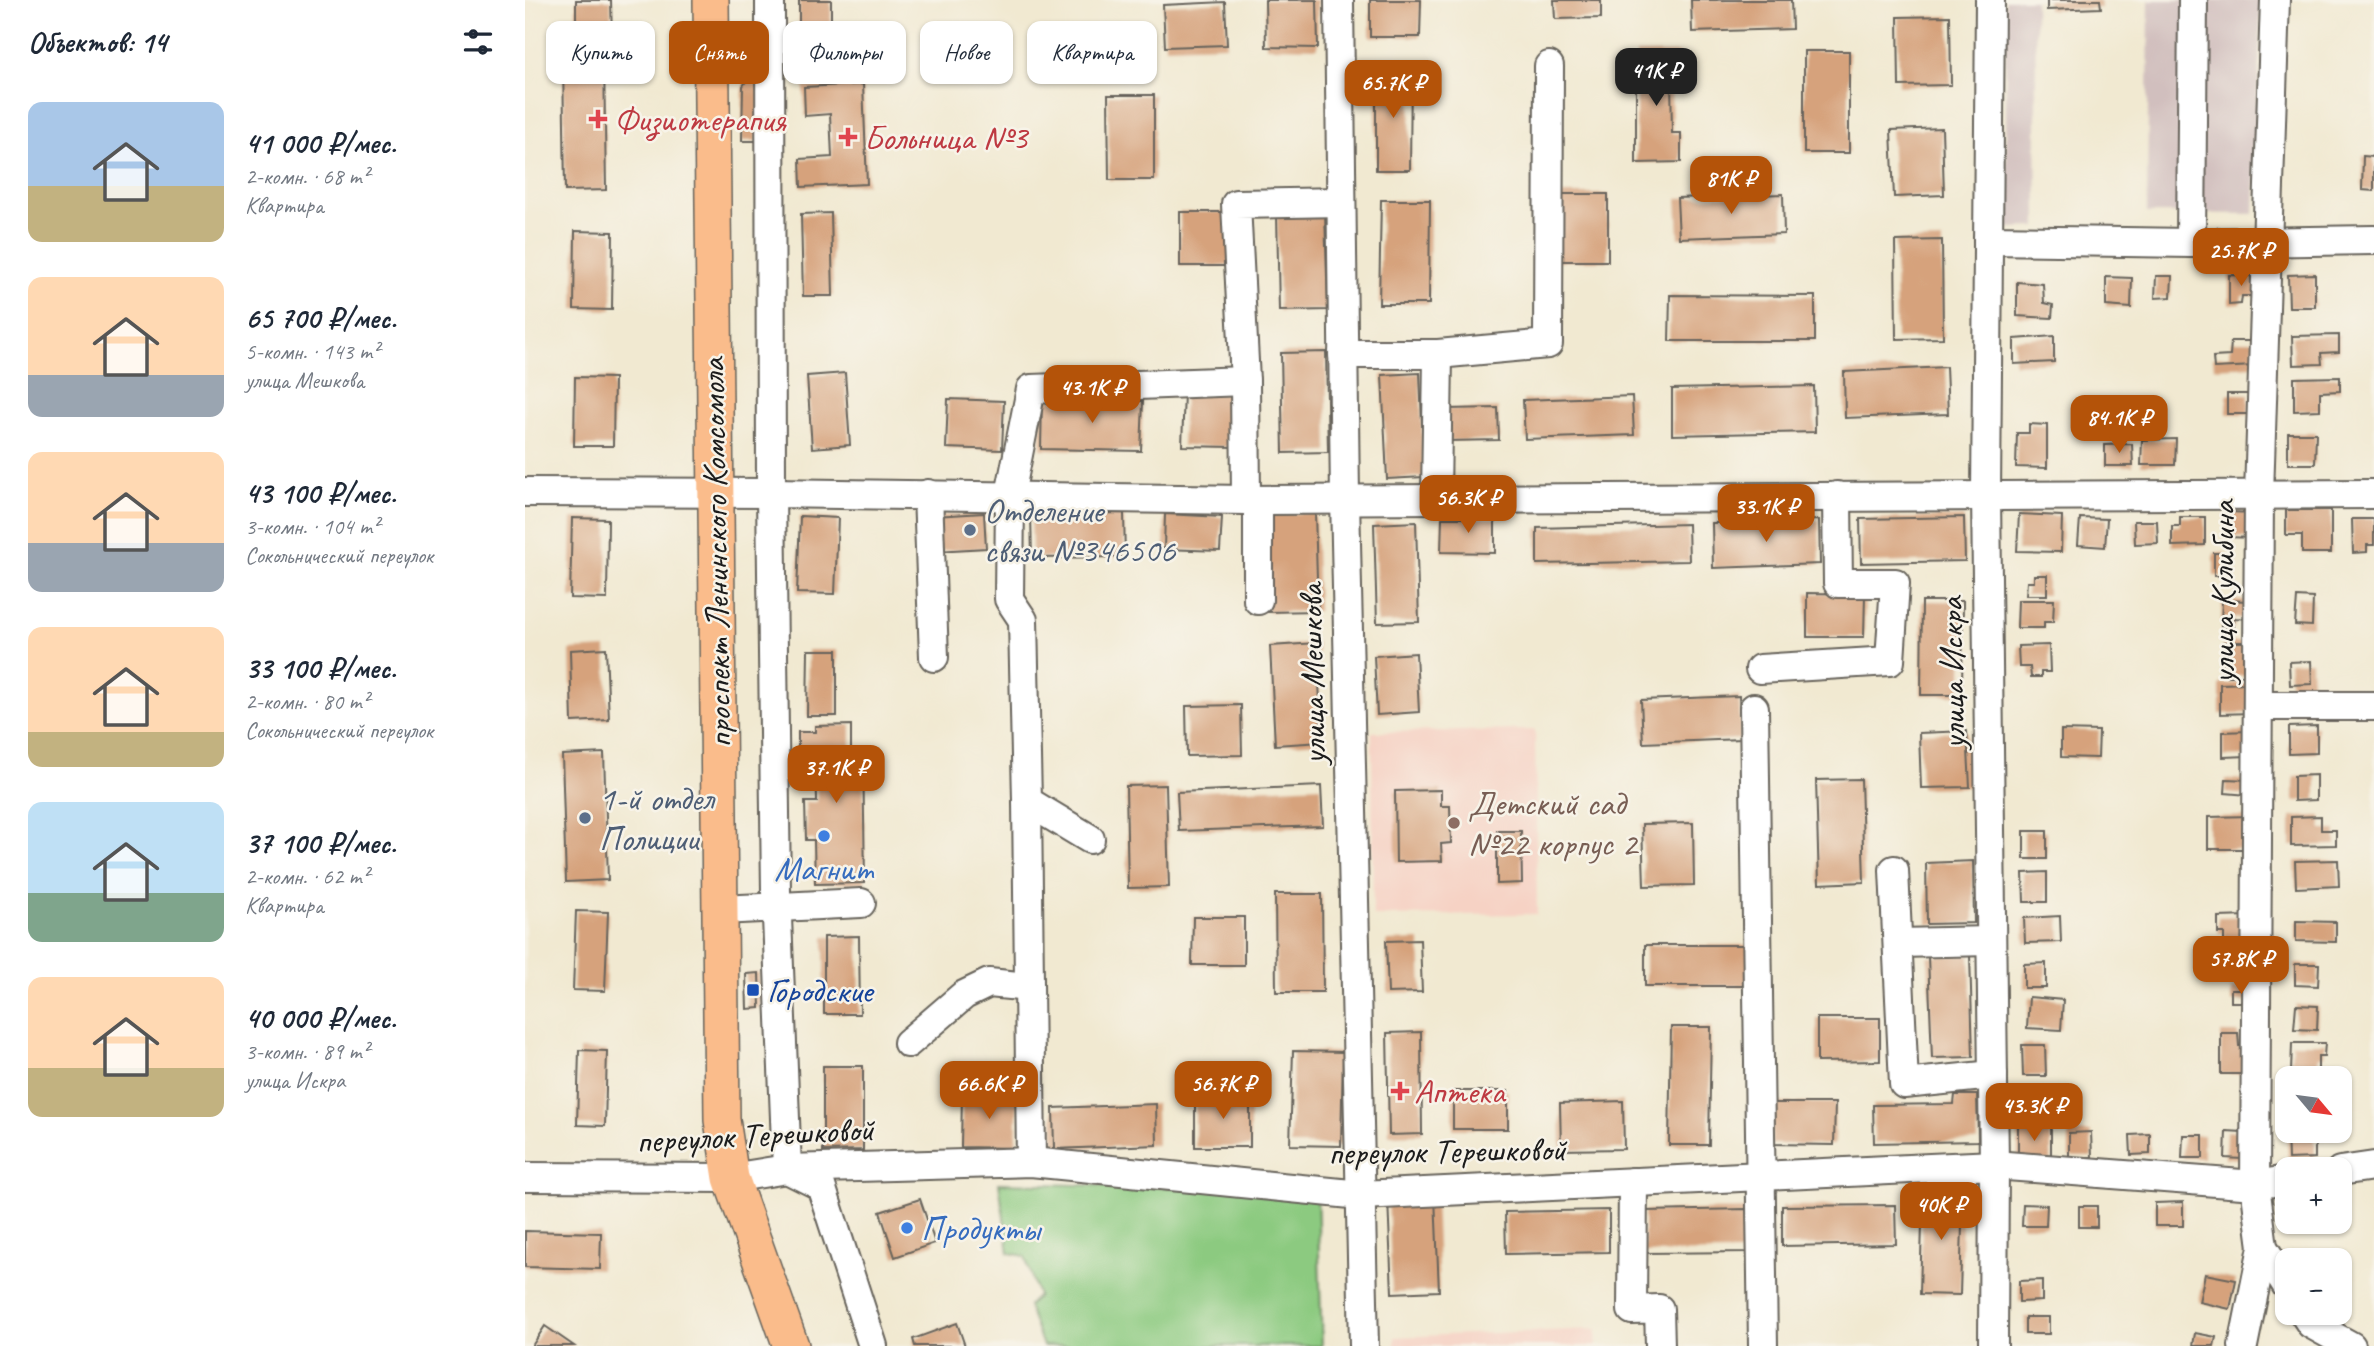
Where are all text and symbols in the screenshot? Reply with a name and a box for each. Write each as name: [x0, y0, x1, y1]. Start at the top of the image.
chip: Купить: [546, 21, 655, 84]
chip: Снять: [669, 21, 769, 84]
chip: Фильтры: [783, 21, 906, 84]
chip: Новое: [920, 21, 1013, 84]
chip: Квартира: [1027, 21, 1157, 84]
text: Объектов: 14: [28, 23, 167, 61]
icon: filters: [459, 23, 497, 61]
pin: 41K ₽: [1607, 48, 1705, 108]
text: 41K ₽: [1631, 56, 1681, 85]
pin: 65.7K ₽: [1328, 60, 1458, 120]
text: 65.7K ₽: [1361, 68, 1425, 97]
place label: Физиотерапия: [614, 97, 787, 142]
marker: Физиотерапия: [588, 109, 608, 129]
place label: Больница №3: [864, 115, 1029, 160]
text: 41 000 ₽/мес.: [245, 124, 396, 162]
marker: Больница №3: [838, 127, 858, 147]
icon: home: [84, 130, 168, 214]
pin: 81K ₽: [1682, 156, 1780, 216]
text: 2-комн. · 68 m²: [245, 162, 369, 191]
text: 81K ₽: [1706, 164, 1756, 193]
text: Квартира: [245, 191, 323, 220]
pin: 25.7K ₽: [2176, 229, 2306, 288]
text: 25.7K ₽: [2209, 236, 2273, 265]
text: 65 700 ₽/мес.: [245, 299, 396, 337]
icon: home: [84, 305, 168, 389]
text: 5-комн. · 143 m²: [245, 337, 379, 366]
street label: проспект Ленинского Комсомола: [690, 355, 742, 748]
text: улица Мешкова: [245, 366, 364, 395]
pin: 43.1K ₽: [1027, 366, 1157, 425]
text: 43.1K ₽: [1060, 373, 1124, 402]
pin: 84.1K ₽: [2054, 396, 2184, 455]
text: 84.1K ₽: [2087, 403, 2151, 432]
text: 43 100 ₽/мес.: [245, 474, 396, 512]
pin: 56.3K ₽: [1403, 476, 1533, 535]
icon: home: [84, 480, 168, 564]
text: 56.3K ₽: [1436, 483, 1500, 512]
pin: 33.1K ₽: [1701, 484, 1831, 544]
place label: Отделение связи №346506: [984, 488, 1177, 573]
text: 33.1K ₽: [1734, 492, 1798, 521]
street label: улица Кулибина: [2200, 498, 2245, 686]
text: 3-комн. · 104 m²: [245, 512, 379, 541]
marker: Отделение связи №346506: [962, 522, 978, 538]
text: Сокольнический переулок: [245, 541, 433, 570]
street label: улица Мешкова: [1288, 580, 1336, 767]
street label: улица Искра: [1928, 594, 1976, 752]
text: 33 100 ₽/мес.: [245, 649, 396, 687]
icon: home: [84, 655, 168, 739]
text: 2-комн. · 80 m²: [245, 687, 369, 716]
text: Сокольнический переулок: [245, 716, 433, 745]
pin: 37.1K ₽: [771, 746, 901, 805]
text: 37.1K ₽: [804, 753, 868, 782]
place label: 1-й отдел Полиции: [599, 776, 716, 861]
place label: Детский сад №22 корпус 2: [1468, 781, 1640, 866]
marker: 1-й отдел Полиции: [577, 810, 593, 826]
marker: Детский сад №22 корпус 2: [1446, 815, 1462, 831]
text: 37 100 ₽/мес.: [245, 824, 396, 862]
marker: Магнит: [816, 828, 832, 844]
icon: home: [84, 830, 168, 914]
place label: Магнит: [774, 846, 875, 891]
text: 2-комн. · 62 m²: [245, 862, 369, 891]
text: Квартира: [245, 891, 323, 920]
pin: 57.8K ₽: [2176, 936, 2306, 996]
text: 57.8K ₽: [2209, 944, 2273, 973]
place label: Городские: [767, 968, 875, 1013]
marker: Городские: [745, 982, 761, 998]
text: 40 000 ₽/мес.: [245, 999, 396, 1037]
icon: home: [84, 1005, 168, 1089]
text: 3-комн. · 89 m²: [245, 1037, 369, 1066]
pin: 66.6K ₽: [924, 1062, 1054, 1121]
pin: 56.7K ₽: [1158, 1062, 1288, 1121]
text: улица Искра: [245, 1066, 345, 1095]
north arrow: [2275, 1066, 2352, 1143]
map controls: [2275, 1066, 2352, 1325]
text: 66.6K ₽: [956, 1069, 1022, 1098]
text: 56.7K ₽: [1191, 1069, 1255, 1098]
place label: Аптека: [1414, 1069, 1506, 1114]
marker: Аптека: [1392, 1083, 1408, 1099]
pin: 43.3K ₽: [1969, 1084, 2099, 1143]
text: 43.3K ₽: [2002, 1091, 2066, 1120]
street label: переулок Терешковой: [635, 1106, 877, 1164]
street label: переулок Терешковой: [1328, 1126, 1569, 1176]
button: +: [2275, 1157, 2352, 1234]
pin: 40K ₽: [1892, 1182, 1990, 1242]
text: 40K ₽: [1916, 1190, 1966, 1219]
place label: Продукты: [921, 1206, 1042, 1251]
marker: Продукты: [899, 1220, 915, 1236]
button: −: [2275, 1248, 2352, 1325]

